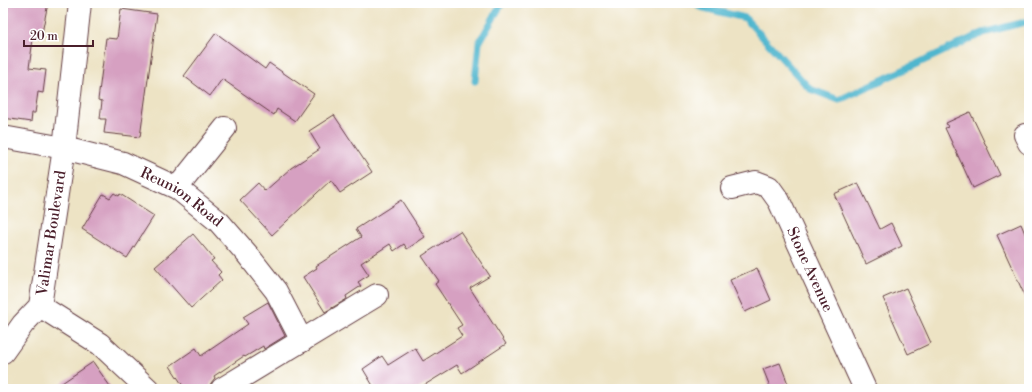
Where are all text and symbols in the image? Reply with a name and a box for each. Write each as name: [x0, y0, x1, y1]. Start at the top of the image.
scale bar: [24, 22, 93, 48]
text: 20 m: [30, 29, 58, 44]
street label: Reunion Road: [137, 163, 227, 231]
street label: Valimar Boulevard: [32, 169, 70, 298]
street label: Stone Avenue: [783, 224, 838, 315]

